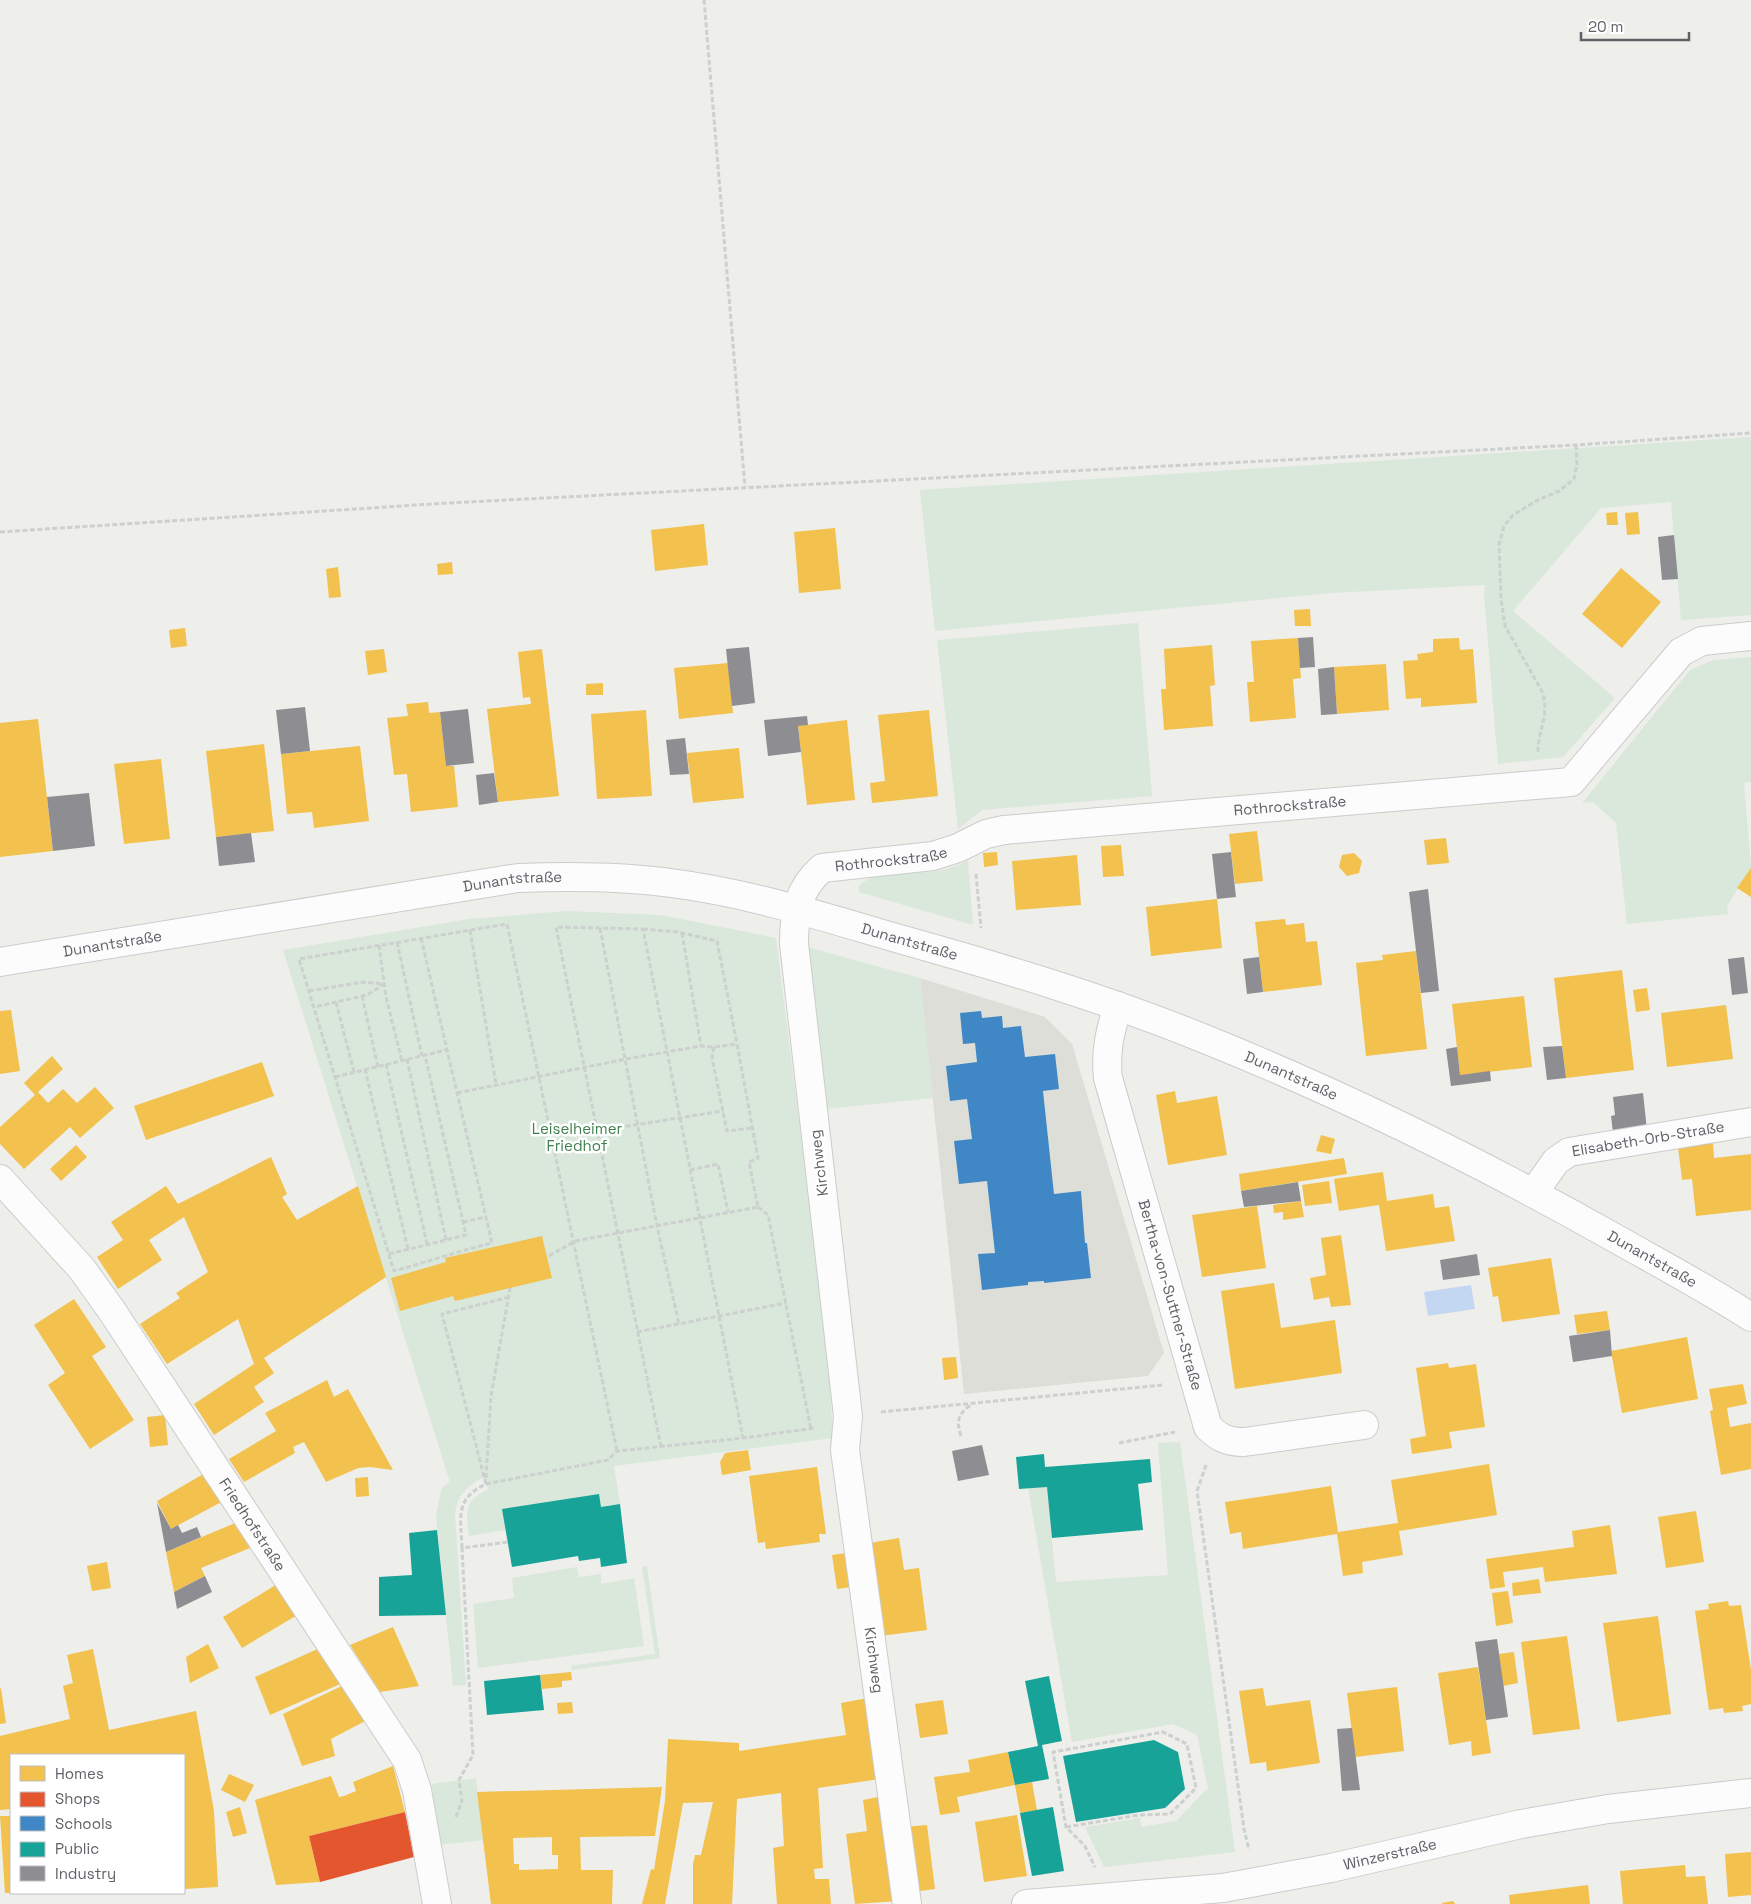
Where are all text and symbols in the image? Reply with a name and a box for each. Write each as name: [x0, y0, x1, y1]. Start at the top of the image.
scale bar: [1581, 10, 1688, 42]
text: 20 m: [1588, 17, 1623, 36]
street label: Rothrockstraße: [1233, 791, 1347, 820]
street label: Rothrockstraße: [834, 842, 950, 876]
street label: Dunantstraße: [461, 867, 562, 896]
street label: Dunantstraße: [859, 918, 960, 964]
street label: Dunantstraße: [62, 926, 163, 961]
street label: Dunantstraße: [1242, 1047, 1341, 1104]
street label: Elisabeth-Orb-Straße: [1570, 1117, 1726, 1160]
park label: Leiselheimer Friedhof: [532, 1119, 623, 1155]
street label: Kirchweg: [805, 1129, 832, 1197]
street label: Bertha-von-Suttner-Straße: [1134, 1197, 1207, 1393]
street label: Dunantstraße: [1604, 1226, 1701, 1291]
street label: Friedhofstraße: [215, 1474, 290, 1575]
street label: Kirchweg: [860, 1626, 889, 1694]
legend: [10, 1754, 185, 1894]
text: Homes: [55, 1764, 104, 1783]
text: Shops: [55, 1789, 100, 1808]
text: Schools: [55, 1814, 113, 1833]
street label: Winzerstraße: [1341, 1834, 1438, 1874]
text: Public: [55, 1839, 99, 1858]
text: Industry: [55, 1864, 116, 1883]

